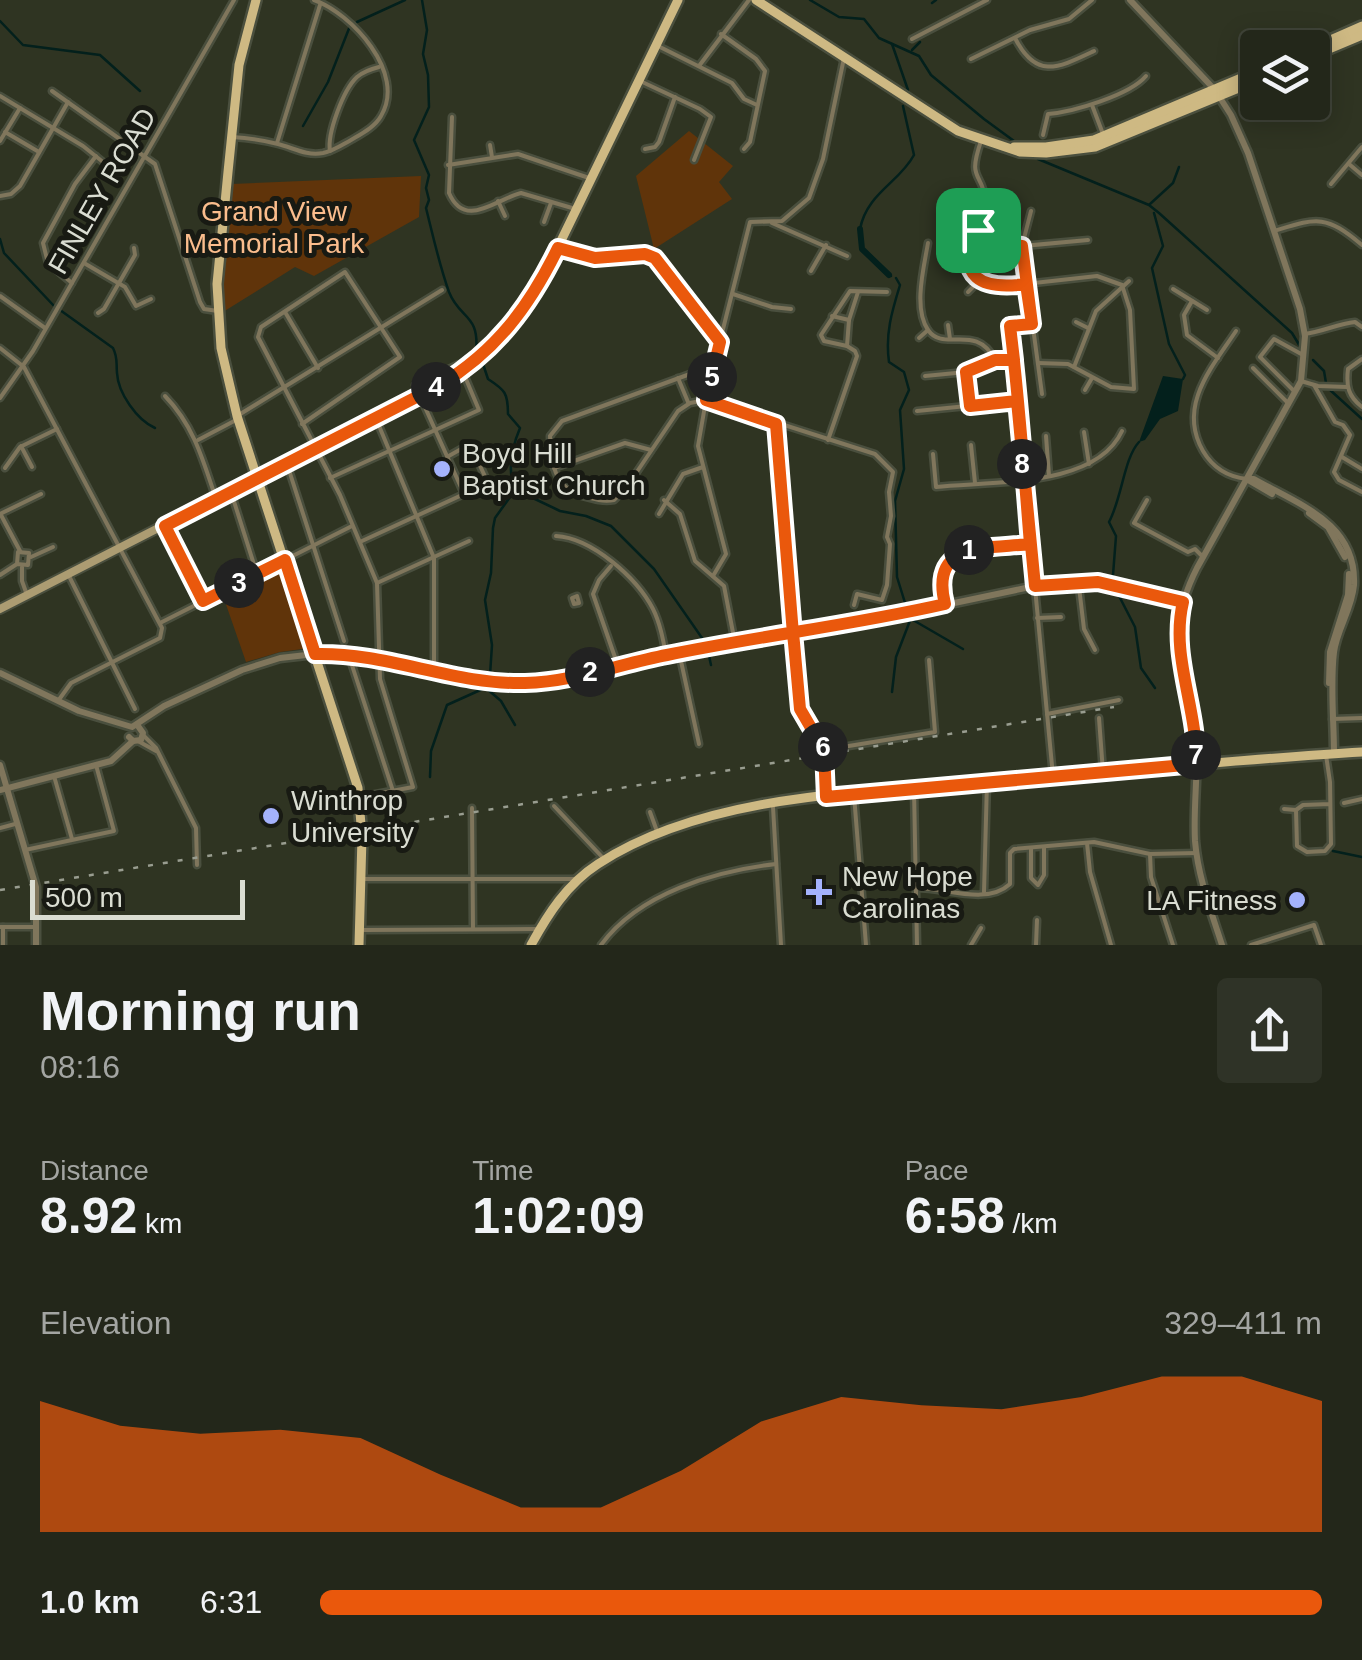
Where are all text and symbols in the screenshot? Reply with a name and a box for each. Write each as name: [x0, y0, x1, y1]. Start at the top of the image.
map controls: [1240, 30, 1330, 120]
button: layers: [1240, 30, 1330, 120]
street label: FINLEY ROAD: [42, 103, 162, 279]
pin: [936, 188, 1021, 273]
park label: Grand View Memorial Park: [184, 196, 365, 259]
icon: arrive: [951, 203, 1006, 258]
pin: 5: [687, 352, 737, 402]
text: 5: [704, 361, 720, 392]
pin: 4: [411, 362, 461, 412]
text: 4: [428, 371, 444, 402]
place label: Boyd Hill Baptist Church: [462, 438, 646, 501]
pin: 8: [997, 439, 1047, 489]
text: 8: [1014, 448, 1030, 479]
marker: Boyd Hill Baptist Church: [431, 458, 453, 480]
pin: 1: [944, 525, 994, 575]
text: 1: [961, 534, 977, 565]
pin: 3: [214, 558, 264, 608]
text: 3: [231, 567, 247, 598]
pin: 2: [565, 647, 615, 697]
text: 2: [582, 656, 598, 687]
pin: 6: [798, 722, 848, 772]
pin: 7: [1171, 730, 1221, 780]
text: 6: [815, 731, 831, 762]
text: 7: [1188, 739, 1204, 770]
place label: Winthrop University: [291, 785, 414, 848]
marker: Winthrop University: [260, 805, 282, 827]
place label: New Hope Carolinas: [842, 861, 973, 924]
scale bar: [30, 875, 245, 920]
marker: New Hope Carolinas: [806, 879, 832, 905]
text: 500 m: [45, 882, 123, 913]
place label: LA Fitness: [1146, 885, 1277, 916]
marker: LA Fitness: [1286, 889, 1308, 911]
button: share: [1217, 978, 1322, 1083]
text: Morning run: [40, 980, 361, 1042]
text: 08:16: [40, 1049, 120, 1085]
text: Distance: [40, 1155, 149, 1186]
text: Time: [472, 1155, 534, 1186]
text: Pace: [905, 1155, 968, 1186]
text: 8.92: [40, 1188, 137, 1244]
text: 1:02:09: [472, 1188, 645, 1244]
text: 6:58: [905, 1188, 1005, 1244]
text: km: [137, 1208, 182, 1239]
text: /km: [1005, 1208, 1058, 1239]
text: Elevation: [40, 1305, 172, 1341]
text: 329–411 m: [1164, 1305, 1322, 1341]
text: 1.0 km: [40, 1584, 140, 1620]
text: 6:31: [200, 1584, 262, 1620]

